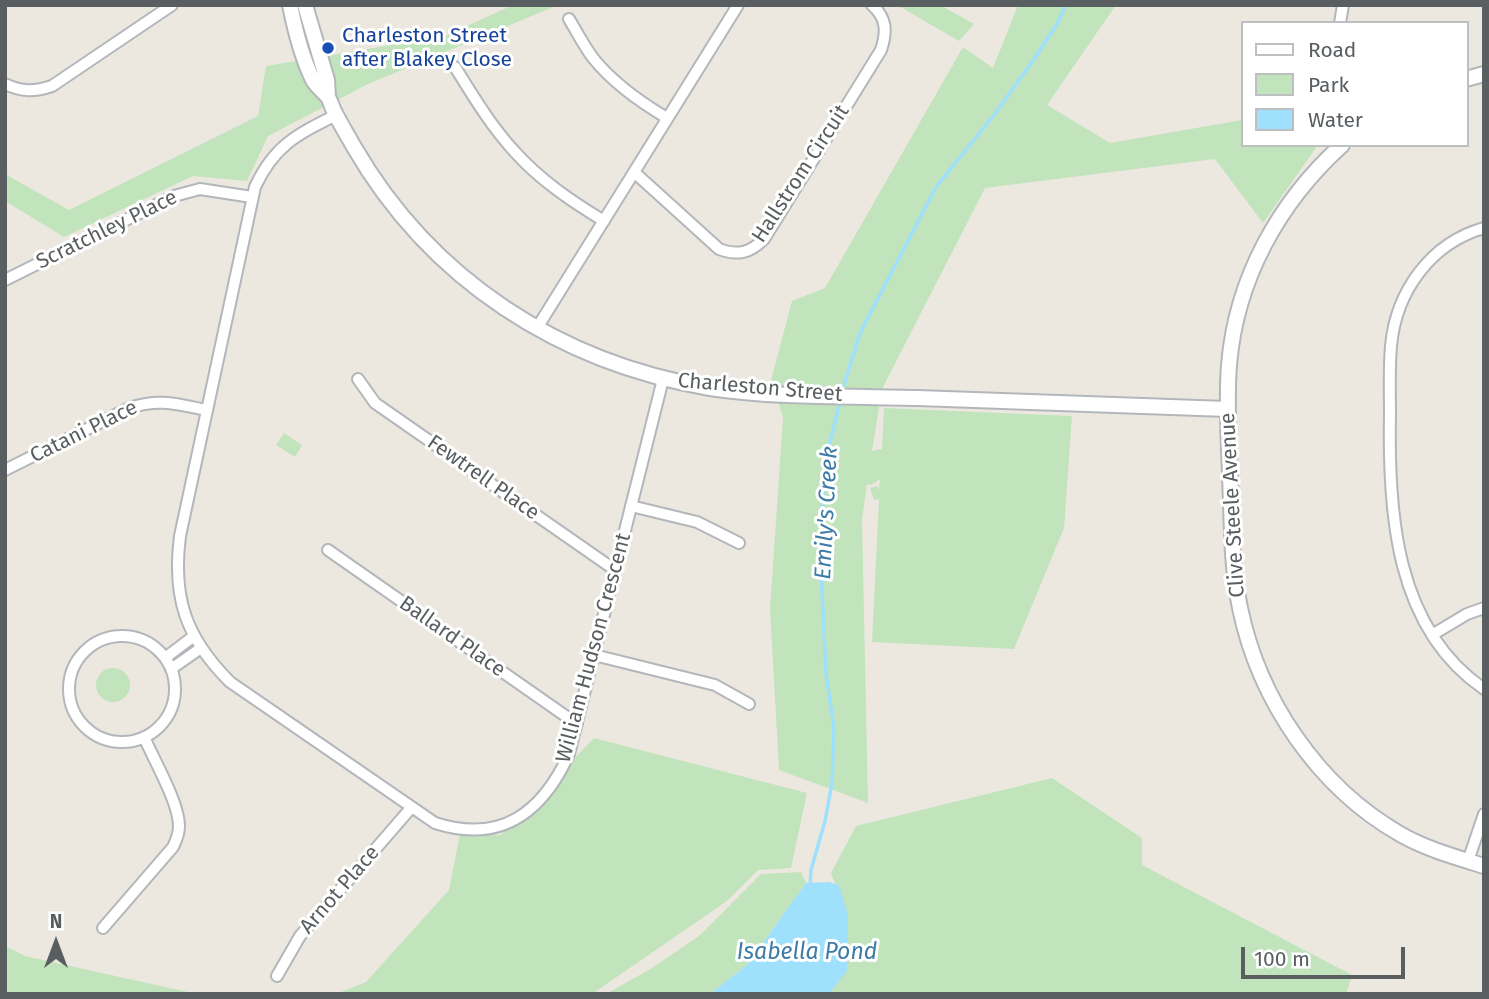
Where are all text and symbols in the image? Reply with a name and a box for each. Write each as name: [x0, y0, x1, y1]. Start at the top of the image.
legend: [1240, 21, 1468, 147]
place label: Charleston Street after Blakey Close: [342, 23, 512, 73]
text: Road: [1308, 37, 1356, 63]
marker: Charleston Street after Blakey Close: [320, 40, 336, 56]
text: Park: [1308, 72, 1349, 98]
street label: Hallstrom Circuit: [747, 100, 855, 248]
text: Water: [1308, 107, 1363, 133]
street label: Scratchley Place: [32, 185, 182, 275]
street label: Charleston Street: [677, 368, 843, 408]
street label: Catani Place: [26, 395, 142, 469]
street label: Clive Steele Avenue: [1216, 412, 1250, 598]
street label: Fewtrell Place: [422, 430, 544, 526]
water label: Emily's Creek: [810, 446, 844, 580]
street label: William Hudson Crescent: [551, 530, 637, 766]
street label: Ballard Place: [394, 591, 510, 683]
street label: Arnot Place: [295, 841, 385, 939]
north arrow: [21, 908, 91, 978]
text: N: [50, 910, 62, 933]
scale bar: [1244, 932, 1408, 976]
water label: Isabella Pond: [737, 939, 877, 967]
text: 100 m: [1254, 946, 1310, 972]

